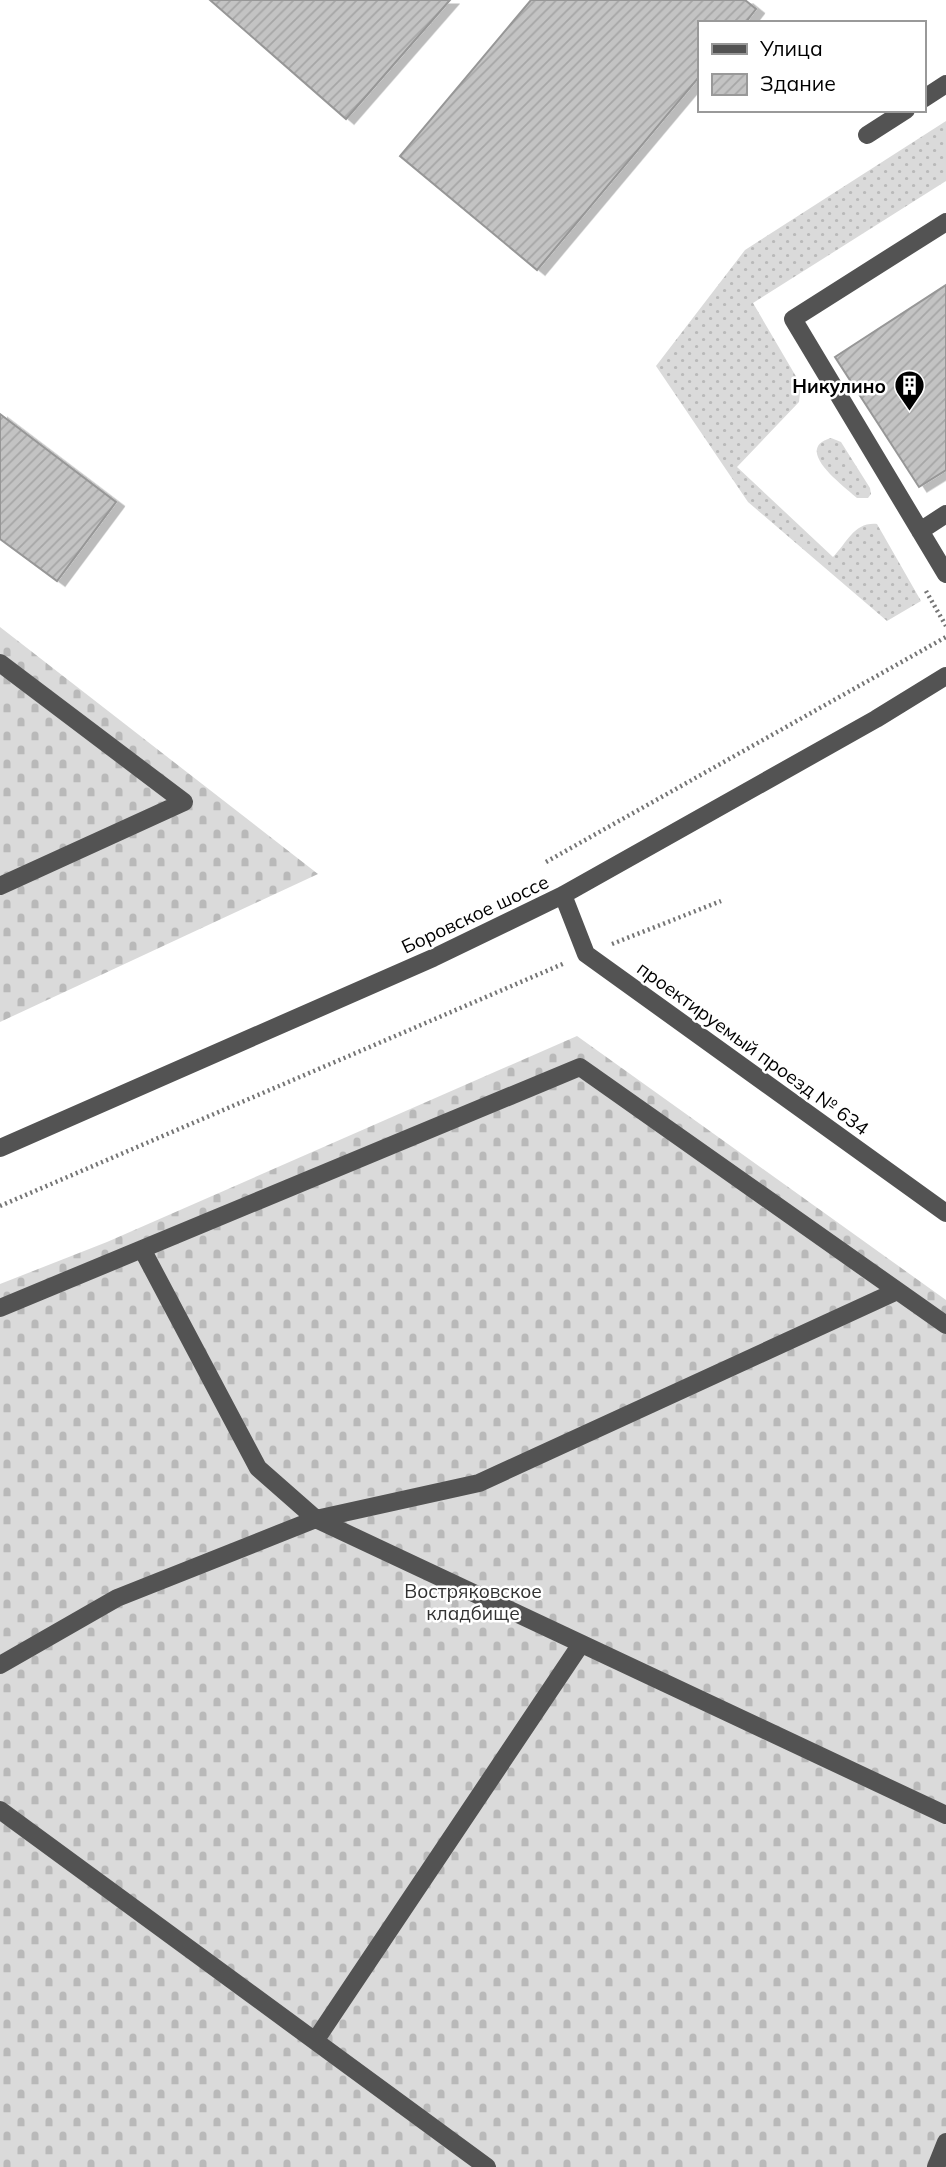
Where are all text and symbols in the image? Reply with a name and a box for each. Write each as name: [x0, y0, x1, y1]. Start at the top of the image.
legend: [698, 21, 925, 112]
text: Улица: [759, 35, 823, 61]
text: Здание: [760, 70, 836, 96]
building icon: Никулино: [892, 369, 926, 413]
place label: Никулино: [792, 374, 886, 398]
street label: Боровское шоссе: [398, 869, 552, 959]
street label: проектируемый проезд № 634: [632, 956, 874, 1140]
park label: Востряковское кладбище: [404, 1579, 542, 1625]

